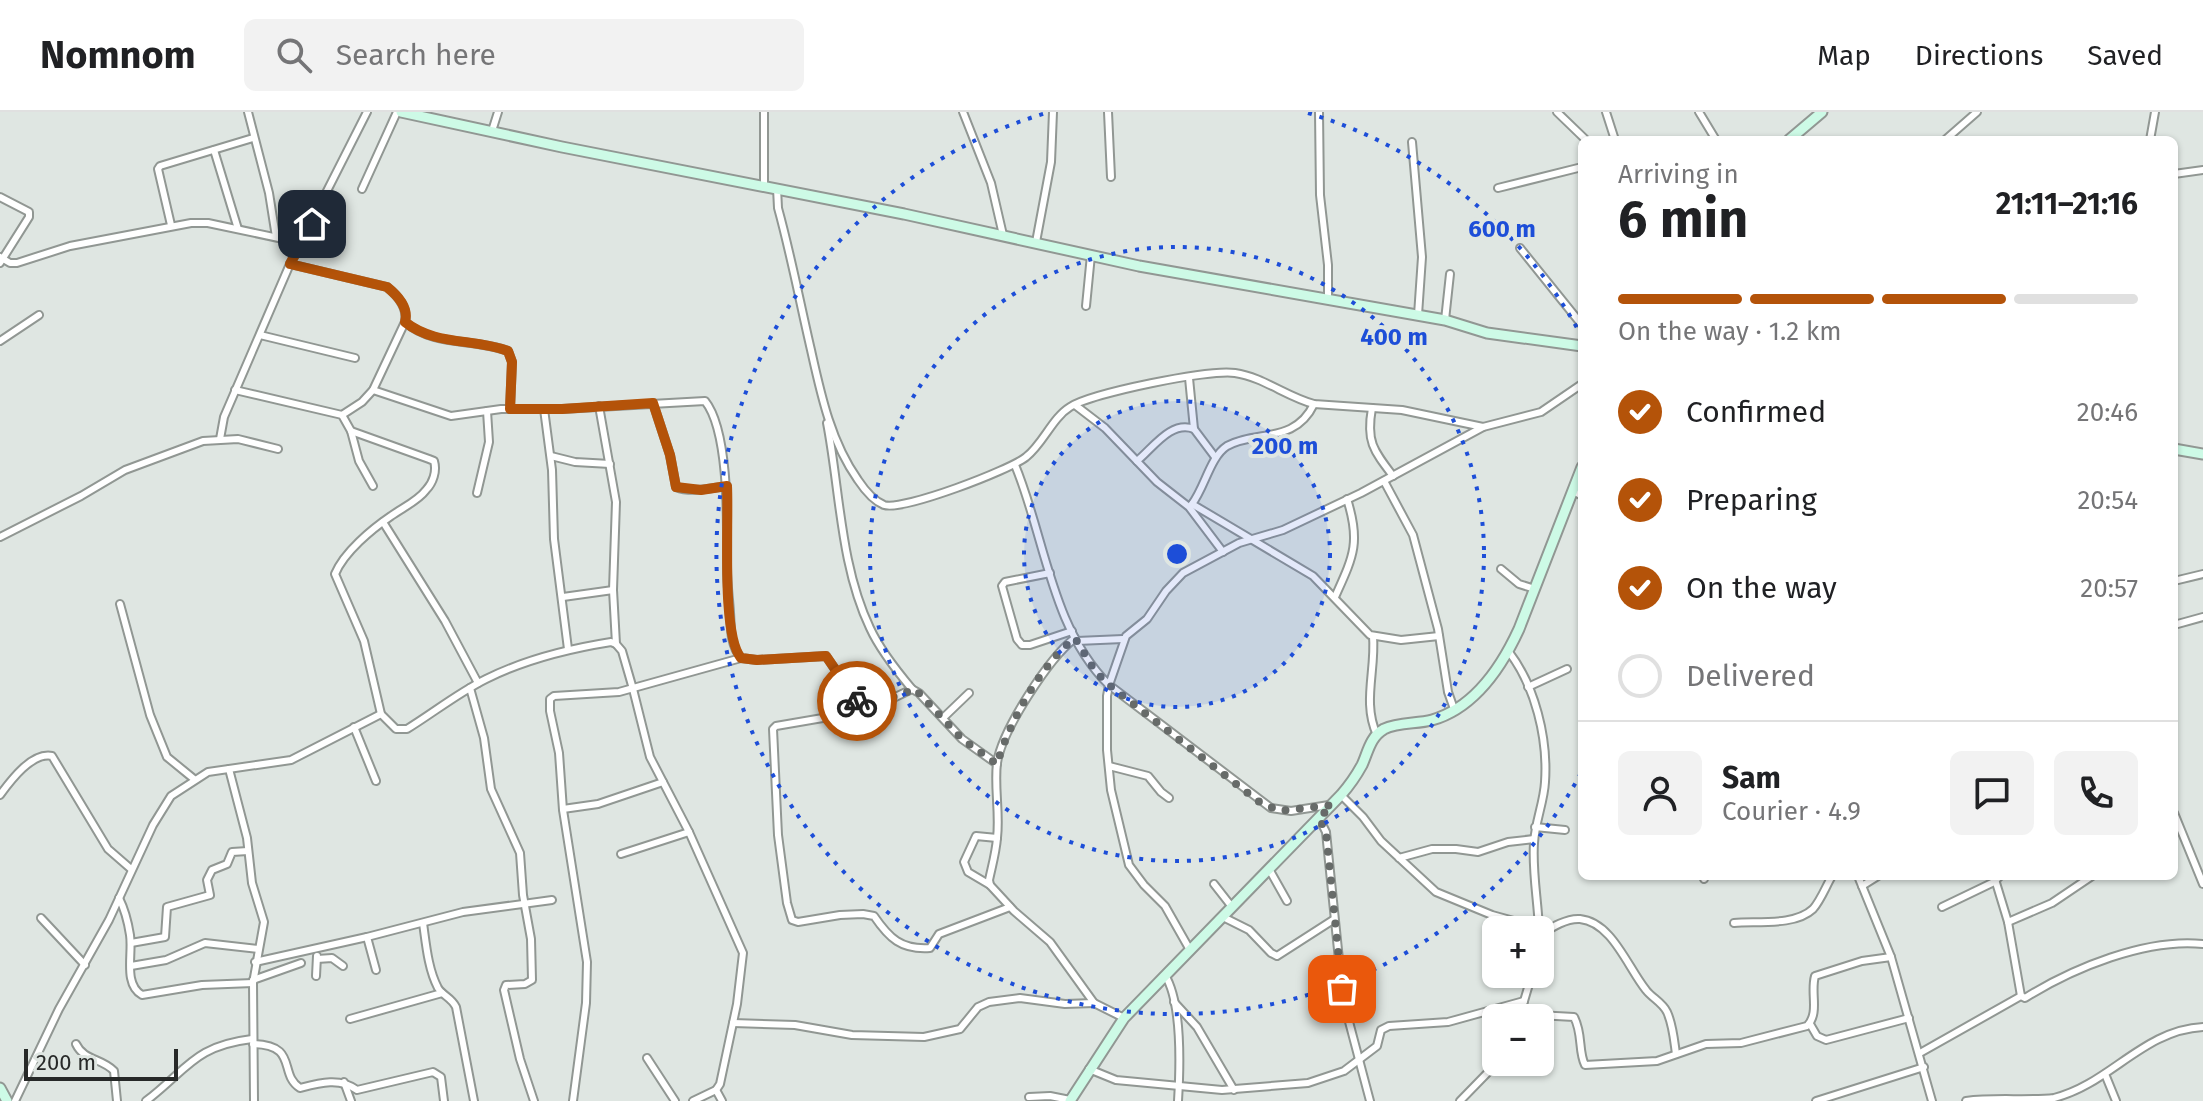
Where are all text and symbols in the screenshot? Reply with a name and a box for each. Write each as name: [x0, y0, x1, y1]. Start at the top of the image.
search box: [244, 19, 804, 91]
text: Nomnom: [40, 32, 196, 78]
icon: search: [272, 33, 316, 77]
text: Search here: [336, 37, 496, 73]
text: Map: [1817, 39, 1871, 72]
text: Directions: [1915, 39, 2043, 72]
text: Saved: [2087, 39, 2163, 72]
text: Arriving in: [1618, 159, 1739, 190]
text: 21:11–21:16: [1996, 186, 2138, 222]
text: 6 min: [1618, 188, 1748, 251]
pin: [278, 190, 346, 258]
icon: home: [290, 202, 334, 246]
text: 600 m: [1468, 215, 1536, 243]
text: On the way · 1.2 km: [1618, 316, 1842, 347]
text: 400 m: [1360, 323, 1428, 351]
icon: check: [1618, 390, 1662, 434]
text: Confirmed: [1686, 394, 1826, 430]
text: 20:46: [2077, 397, 2138, 428]
text: 200 m: [1252, 432, 1318, 460]
icon: check: [1618, 478, 1662, 522]
text: Preparing: [1686, 482, 1817, 518]
text: 20:54: [2077, 485, 2138, 516]
centre of rings: [1163, 540, 1191, 568]
icon: check: [1618, 566, 1662, 610]
text: On the way: [1686, 570, 1837, 606]
text: 20:57: [2080, 573, 2138, 604]
text: Delivered: [1686, 658, 1815, 694]
courier: [817, 661, 897, 741]
icon: bike: [835, 679, 879, 723]
button: person: [1618, 751, 1702, 835]
button: chat: [1950, 751, 2034, 835]
button: phone: [2054, 751, 2138, 835]
text: Sam: [1722, 760, 1781, 796]
text: Courier · 4.9: [1722, 796, 1861, 827]
map controls: [1482, 916, 1554, 1076]
button: +: [1482, 916, 1554, 988]
pin: [1308, 955, 1376, 1023]
icon: bag: [1320, 967, 1364, 1011]
button: −: [1482, 1004, 1554, 1076]
scale bar: [24, 1045, 178, 1081]
text: 200 m: [36, 1049, 96, 1076]

